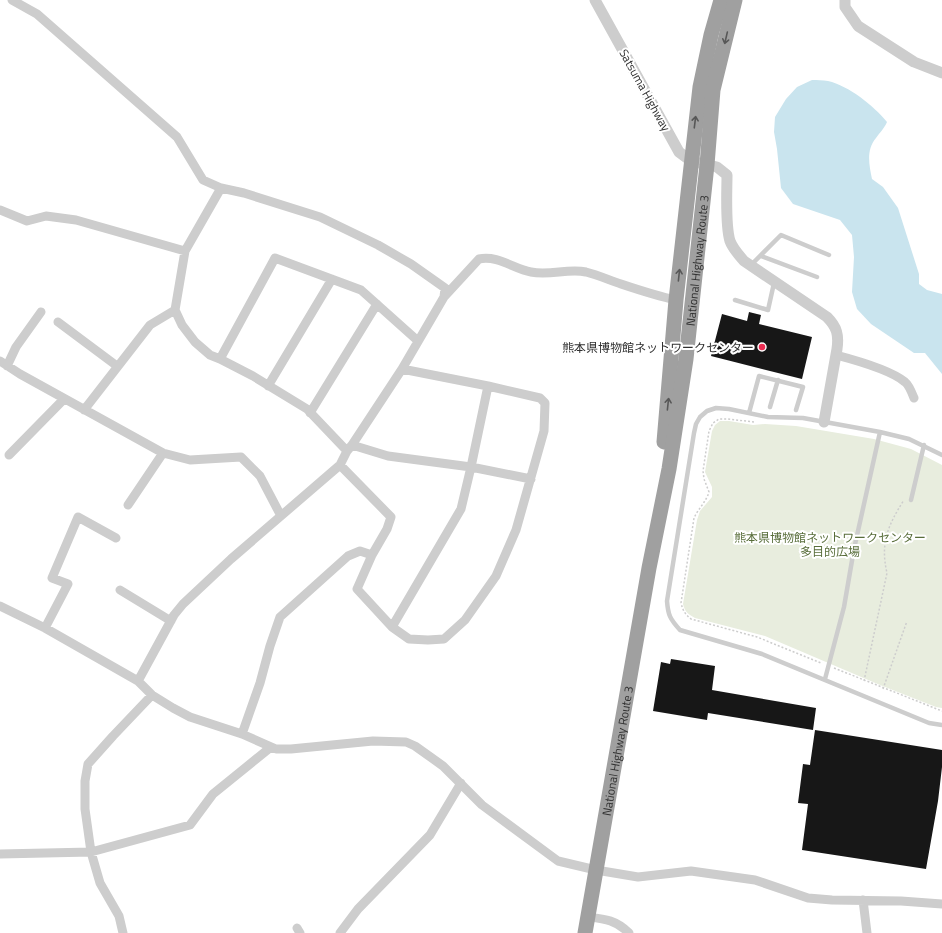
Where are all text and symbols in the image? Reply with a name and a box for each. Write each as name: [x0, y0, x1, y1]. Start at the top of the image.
one-way arrow: [721, 31, 729, 44]
street label: Satsuma Highway: [615, 45, 676, 135]
one-way arrow: [692, 116, 699, 129]
street label: National Highway Route 3: [680, 194, 713, 327]
one-way arrow: [675, 269, 683, 282]
place label: 熊本県博物館ネットワークセンター: [562, 338, 754, 357]
marker: 熊本県博物館ネットワークセンター: [757, 342, 767, 352]
one-way arrow: [664, 398, 671, 411]
park label: 熊本県博物館ネットワークセンター 多目的広場: [734, 528, 926, 561]
street label: National Highway Route 3: [596, 684, 638, 817]

